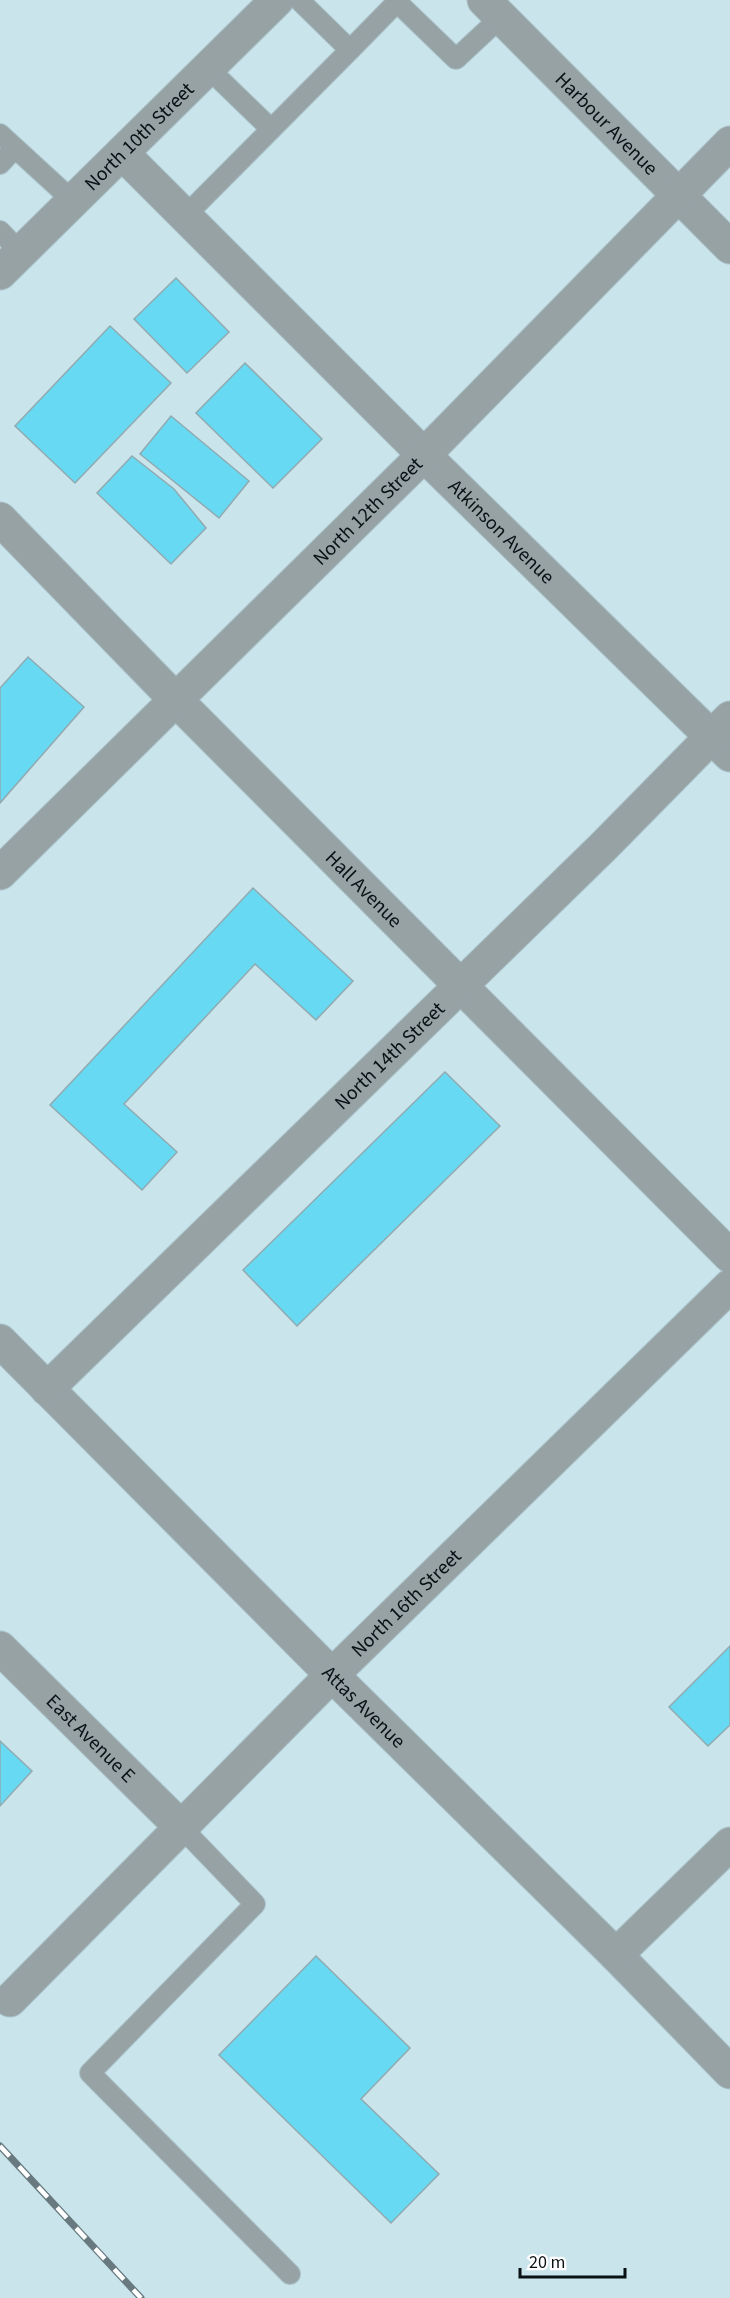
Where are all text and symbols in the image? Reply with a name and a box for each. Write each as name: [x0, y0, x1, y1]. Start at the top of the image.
street label: Harbour Avenue: [548, 66, 664, 182]
street label: North 10th Street: [78, 76, 201, 197]
street label: North 12th Street: [307, 451, 429, 572]
street label: Atkinson Avenue: [442, 473, 561, 591]
street label: Hall Avenue: [319, 845, 408, 935]
street label: North 14th Street: [329, 996, 452, 1116]
street label: North 16th Street: [345, 1543, 468, 1664]
street label: Attas Avenue: [315, 1660, 412, 1755]
street label: East Avenue E: [39, 1688, 141, 1789]
scale bar: [520, 2241, 625, 2279]
text: 20 m: [529, 2250, 565, 2275]

